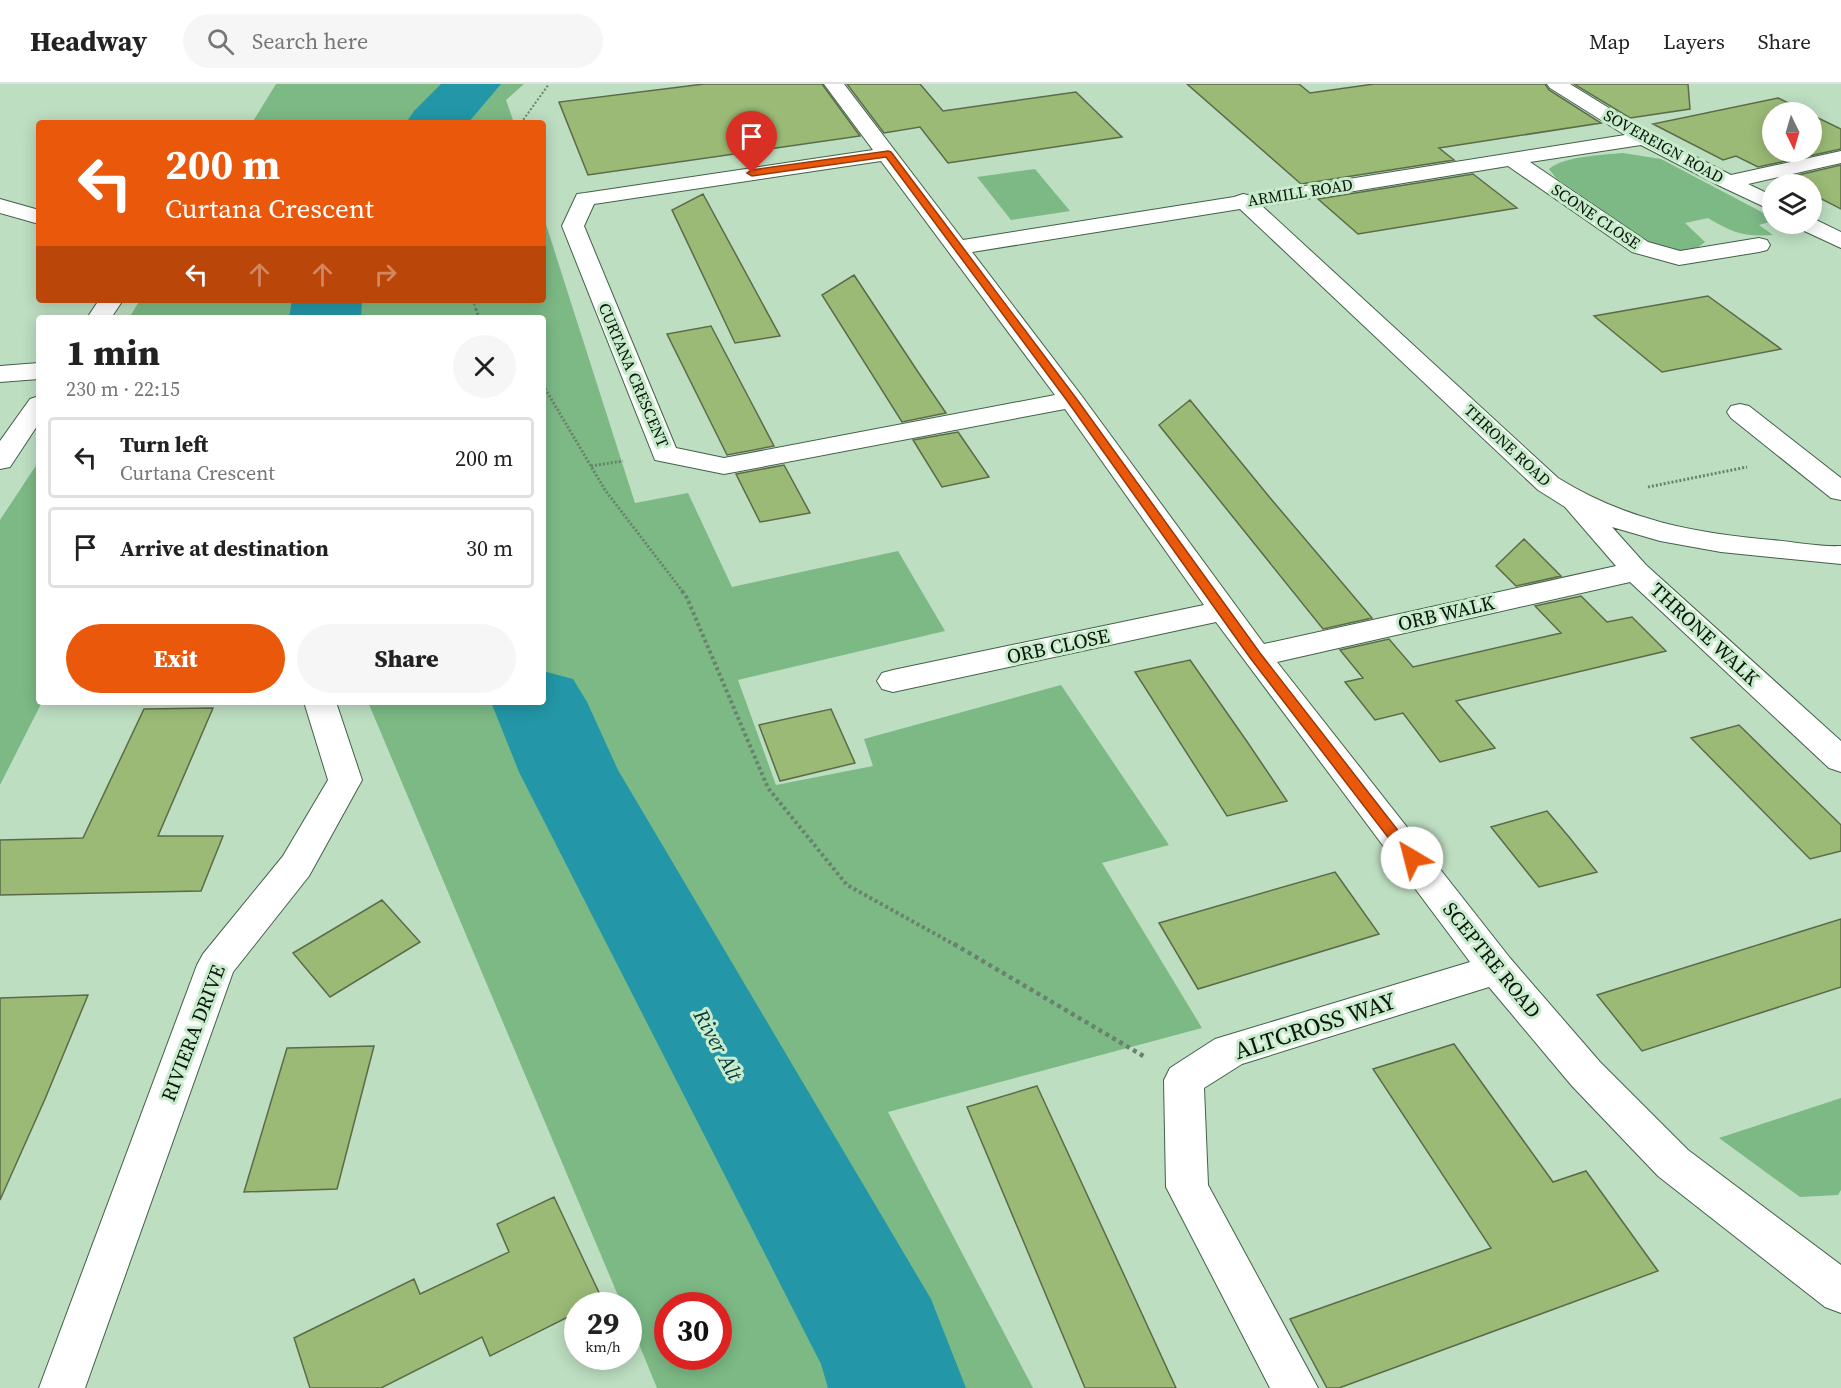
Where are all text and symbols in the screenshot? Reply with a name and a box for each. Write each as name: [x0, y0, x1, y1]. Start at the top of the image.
search box: [183, 14, 603, 68]
text: Headway: [30, 22, 147, 60]
icon: search: [204, 25, 237, 58]
text: Search here: [252, 26, 368, 56]
text: Map: [1589, 27, 1630, 56]
text: Layers: [1663, 27, 1725, 56]
text: Share: [1758, 27, 1811, 56]
north arrow: [1762, 102, 1822, 162]
map controls: [1762, 102, 1822, 234]
street label: SOVEREIGN ROAD: [1600, 104, 1728, 188]
pin: [726, 111, 777, 173]
icon: arrive: [735, 120, 768, 153]
text: 200 m: [165, 135, 280, 193]
icon: left: [66, 144, 144, 222]
street label: ARMILL ROAD: [1246, 173, 1354, 211]
button: layers: [1762, 174, 1822, 234]
street label: SCONE CLOSE: [1547, 178, 1645, 254]
text: Curtana Crescent: [165, 190, 374, 227]
icon: left: [180, 258, 213, 291]
icon: ahead: [243, 258, 276, 291]
icon: ahead: [306, 258, 339, 291]
icon: right: [369, 258, 402, 291]
street label: CURTANA CRESCENT: [594, 299, 675, 451]
text: 1 min: [66, 328, 160, 377]
button: close: [453, 335, 516, 398]
text: 230 m · 22:15: [66, 375, 180, 403]
street label: THRONE ROAD: [1460, 399, 1556, 491]
text: Turn left: [120, 429, 208, 459]
icon: left: [69, 441, 102, 474]
text: 200 m: [455, 443, 513, 473]
text: Curtana Crescent: [120, 459, 275, 487]
icon: arrive: [69, 531, 102, 564]
text: Arrive at destination: [120, 533, 329, 563]
text: 30 m: [466, 533, 513, 563]
street label: THRONE WALK: [1644, 576, 1766, 692]
street label: ORB WALK: [1395, 588, 1498, 638]
street label: ORB CLOSE: [1004, 621, 1112, 671]
button: Exit: [66, 624, 285, 693]
button: Share: [297, 624, 516, 693]
position arrow: [1380, 826, 1444, 890]
street label: SCEPTRE ROAD: [1436, 896, 1548, 1024]
street label: RIVIERA DRIVE: [154, 961, 232, 1105]
street label: ALTCROSS WAY: [1230, 984, 1400, 1067]
water label: River Alt: [686, 1003, 750, 1087]
speed limit sign: 30: [654, 1292, 732, 1370]
text: 29: [587, 1303, 619, 1344]
text: km/h: [585, 1336, 621, 1357]

